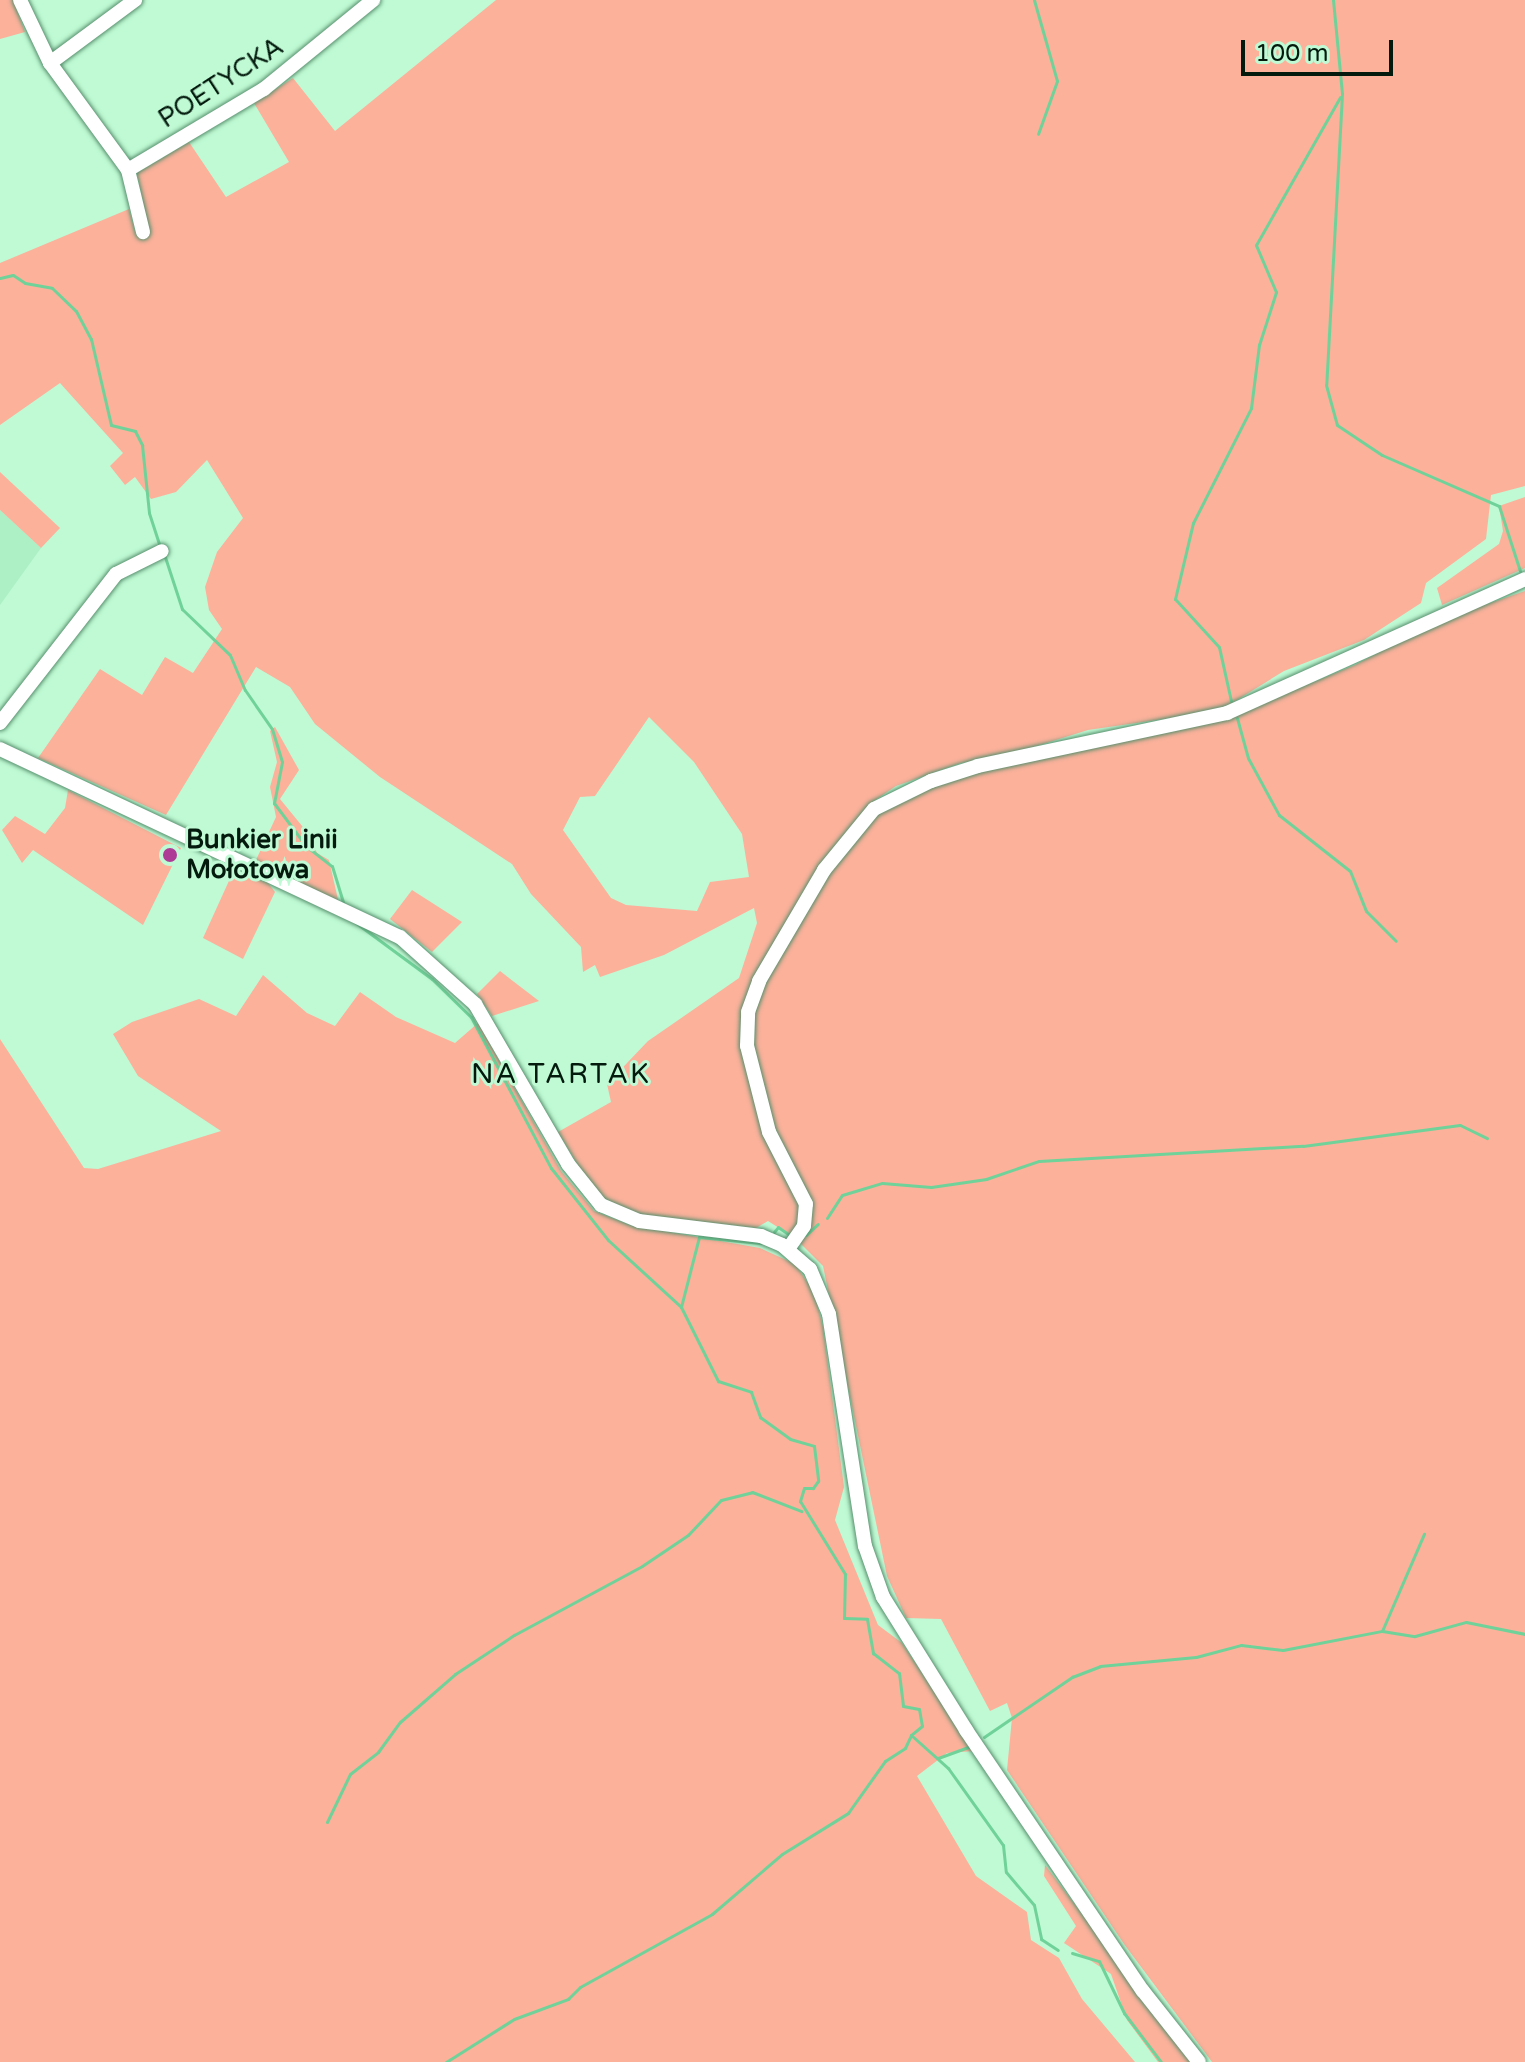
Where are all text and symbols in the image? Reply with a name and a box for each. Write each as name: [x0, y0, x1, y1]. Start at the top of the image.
scale bar: [1245, 24, 1397, 74]
street label: POETYCKA: [153, 31, 289, 135]
text: 100 m: [1255, 39, 1329, 68]
place label: Bunkier Linii Mołotowa: [186, 824, 338, 886]
marker: Bunkier Linii Mołotowa: [161, 846, 179, 864]
district label: NA TARTAK: [471, 1057, 651, 1091]

